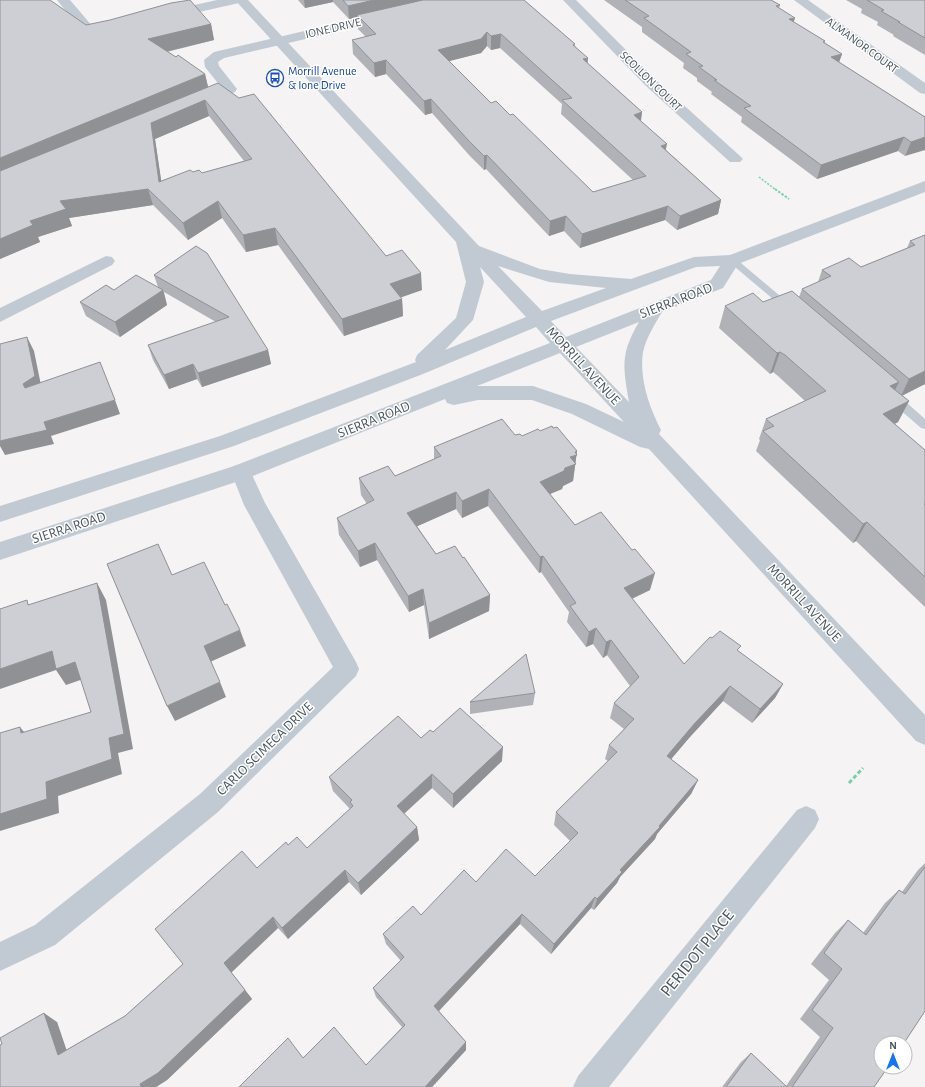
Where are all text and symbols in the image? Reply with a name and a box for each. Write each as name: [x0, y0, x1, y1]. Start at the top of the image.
street label: ALMANOR COURT: [824, 15, 900, 75]
street label: IONE DRIVE: [304, 16, 362, 40]
street label: SCOLLON COURT: [618, 49, 684, 113]
place label: Morrill Avenue & Ione Drive: [288, 65, 357, 91]
bus stop icon: Morrill Avenue & Ione Drive: [265, 68, 285, 88]
street label: SIERRA ROAD: [638, 281, 714, 321]
street label: MORRILL AVENUE: [544, 324, 623, 408]
street label: SIERRA ROAD: [336, 399, 412, 441]
street label: SIERRA ROAD: [30, 510, 108, 546]
street label: MORRILL AVENUE: [765, 561, 844, 645]
street label: CARLO SCIMECA DRIVE: [214, 699, 316, 798]
street label: PERIDOT PLACE: [657, 907, 737, 999]
north arrow: [873, 1035, 913, 1075]
text: N: [889, 1040, 897, 1051]

